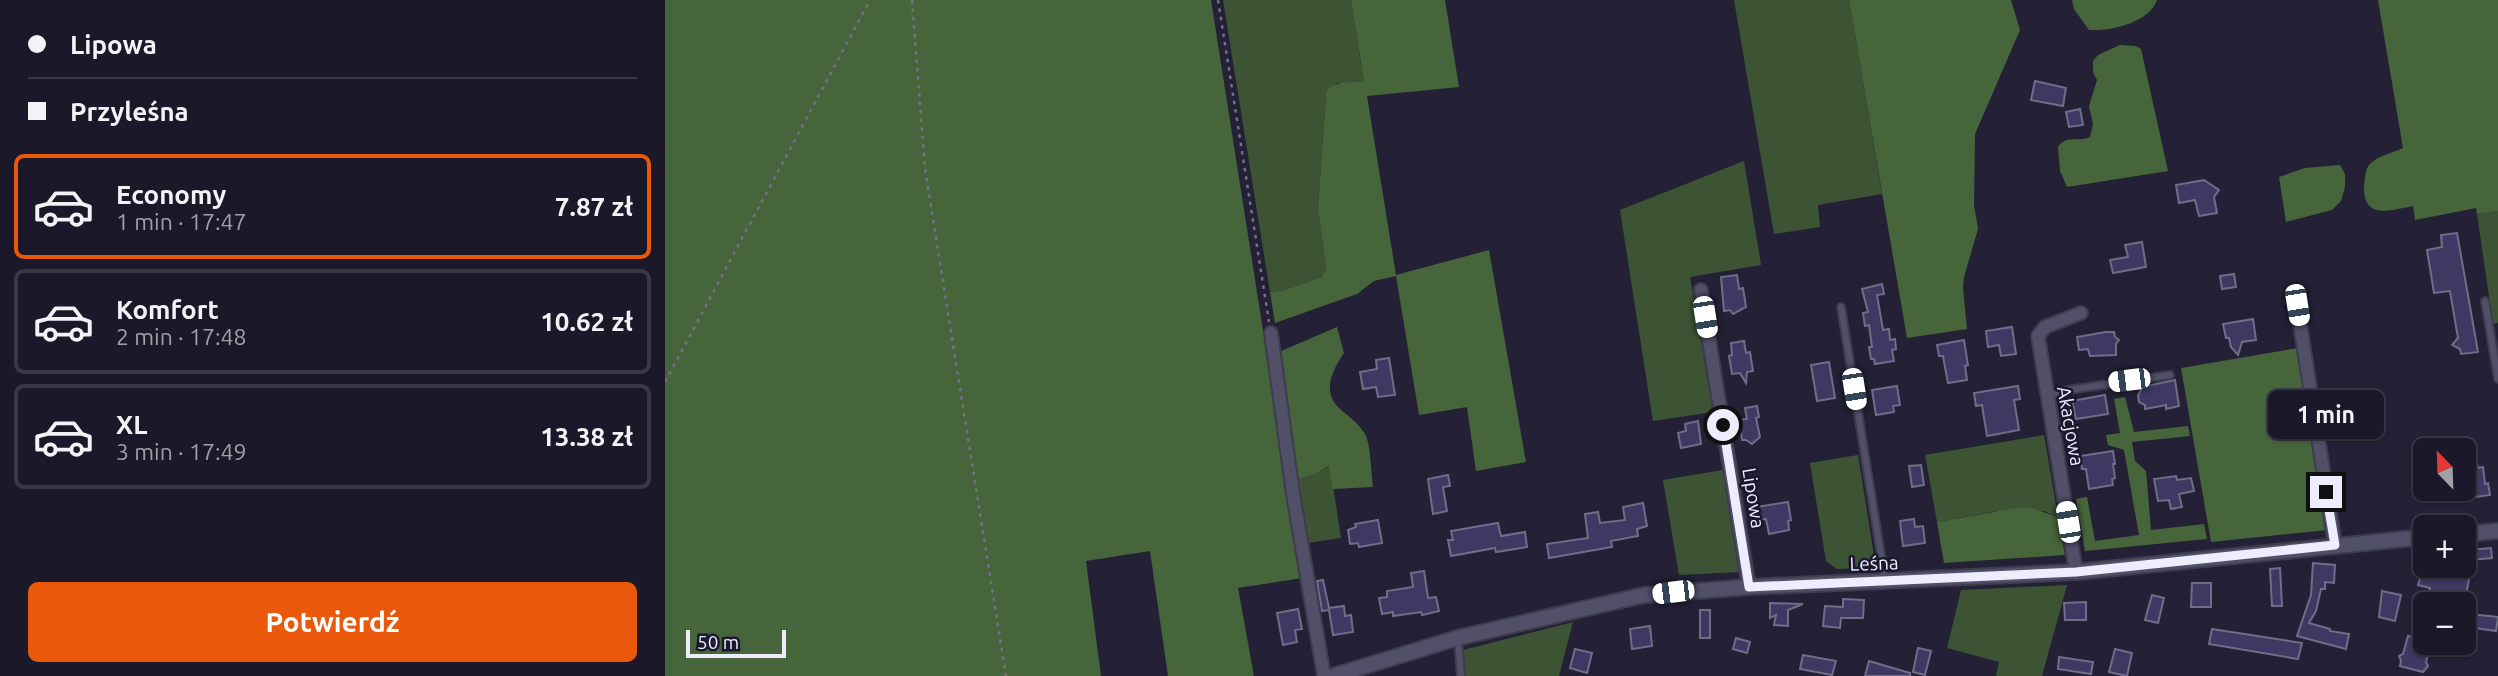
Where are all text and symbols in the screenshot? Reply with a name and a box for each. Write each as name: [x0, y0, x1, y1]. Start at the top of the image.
text: Lipowa: [70, 30, 157, 59]
text: Przyleśna: [70, 97, 189, 126]
icon: car: [32, 175, 95, 238]
text: Economy: [116, 180, 226, 209]
text: 7.87 zł: [555, 192, 633, 221]
text: 1 min · 17:47: [116, 209, 247, 234]
car: [2284, 283, 2311, 327]
icon: car: [32, 290, 95, 353]
text: Komfort: [116, 295, 219, 324]
car: [1692, 295, 1719, 339]
text: 10.62 zł: [540, 307, 633, 336]
text: 2 min · 17:48: [116, 324, 247, 349]
car: [1841, 367, 1868, 411]
car: [2107, 367, 2152, 393]
street label: Akacjowa: [2053, 384, 2089, 468]
callout: 1 min: [2268, 391, 2384, 440]
text: 1 min: [2297, 402, 2355, 427]
icon: car: [32, 405, 95, 468]
route start: [1707, 409, 1739, 441]
text: XL: [116, 410, 147, 439]
text: 13.38 zł: [540, 422, 633, 451]
north arrow: [2413, 438, 2476, 500]
map controls: [2413, 438, 2476, 655]
text: 3 min · 17:49: [116, 439, 247, 464]
street label: Lipowa: [1738, 466, 1770, 530]
route end: [2310, 476, 2342, 508]
car: [2055, 500, 2082, 544]
button: +: [2413, 515, 2476, 578]
street label: Leśna: [1849, 551, 1899, 575]
car: [1651, 579, 1696, 605]
button: Potwierdź: [28, 582, 637, 662]
button: −: [2413, 592, 2476, 655]
scale bar: [686, 627, 786, 659]
text: 50 m: [697, 631, 739, 653]

